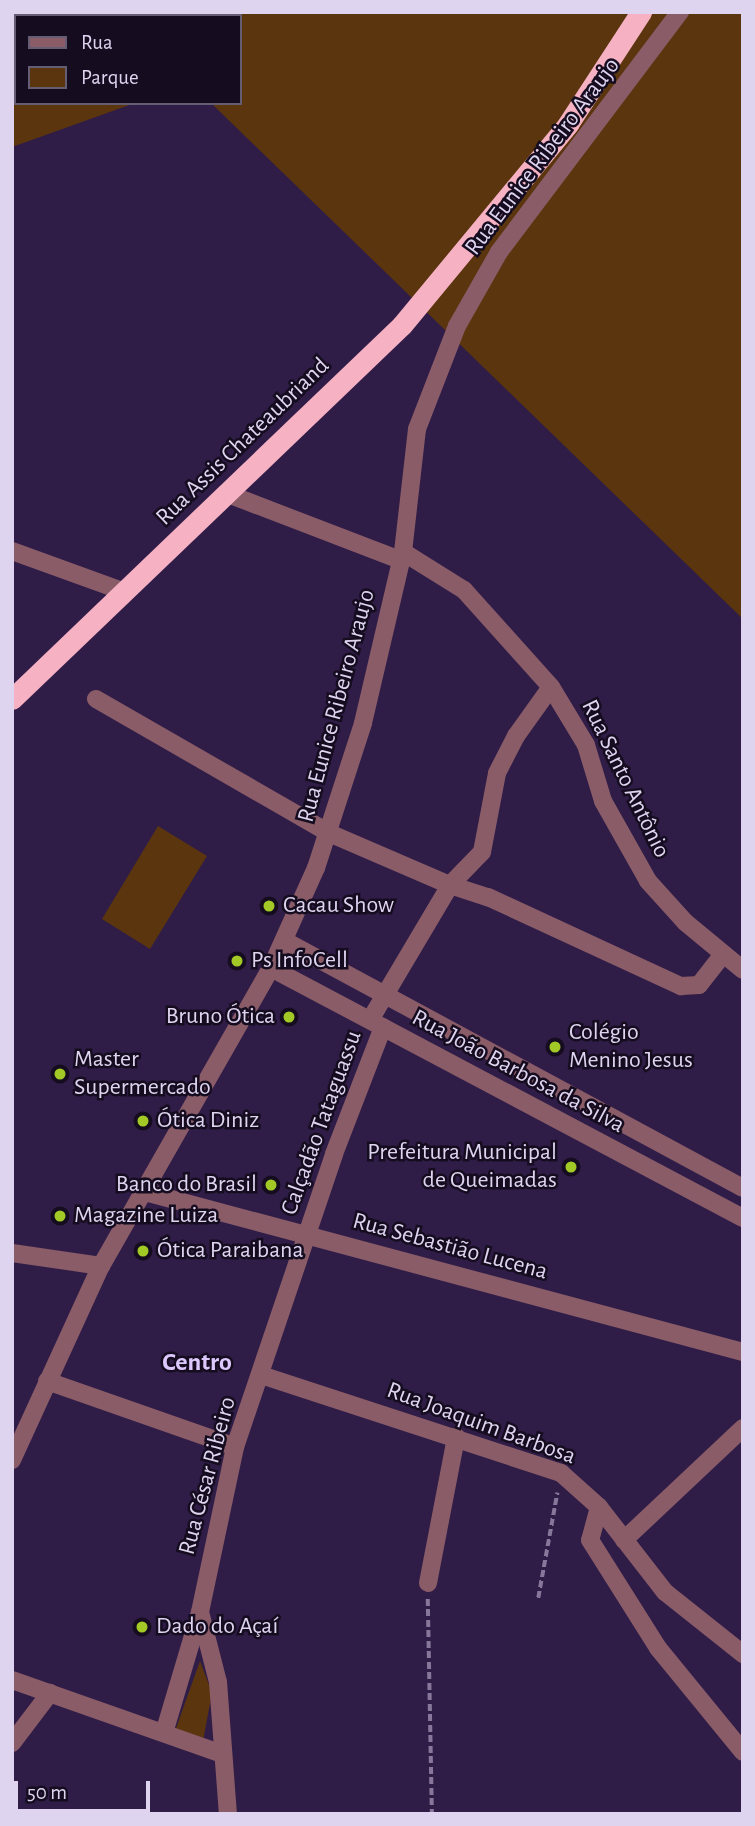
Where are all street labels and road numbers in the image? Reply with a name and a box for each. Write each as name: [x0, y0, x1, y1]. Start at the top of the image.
street label: Rua Eunice Ribeiro Araujo: [459, 52, 627, 262]
street label: Rua Assis Chateaubriand: [150, 352, 336, 532]
street label: Rua Eunice Ribeiro Araujo: [292, 586, 382, 826]
street label: Rua Santo Antônio: [574, 695, 676, 863]
street label: Rua João Barbosa da Silva: [407, 1004, 629, 1140]
street label: Calçadão Tataguassu: [275, 1027, 369, 1219]
street label: Rua Sebastião Lucena: [349, 1207, 551, 1287]
street label: Rua Joaquim Barbosa: [383, 1376, 579, 1472]
street label: Rua César Ribeiro: [173, 1394, 243, 1558]

